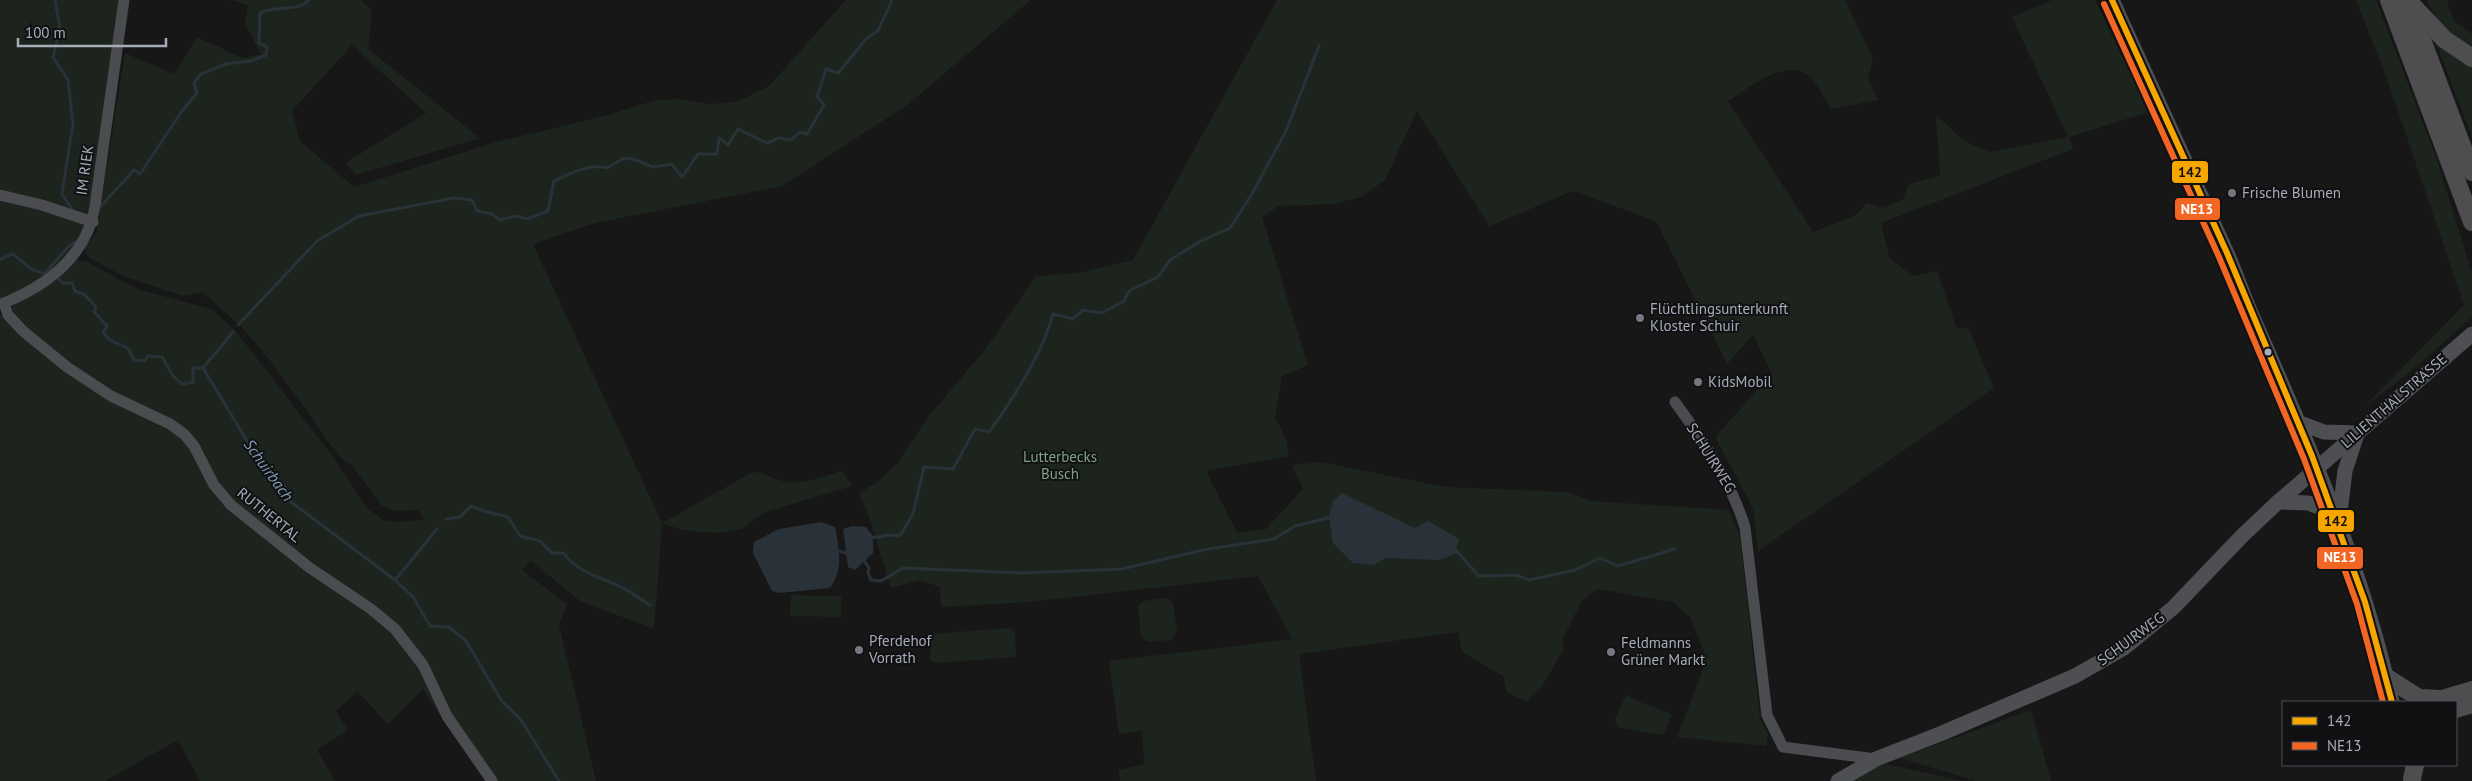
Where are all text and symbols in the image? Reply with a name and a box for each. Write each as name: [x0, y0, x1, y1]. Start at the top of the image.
scale bar: [18, 15, 165, 47]
text: 100 m: [25, 23, 66, 42]
street label: IM RIEK: [72, 143, 97, 196]
line badge: 142: [2171, 160, 2209, 184]
text: 142: [2178, 163, 2202, 181]
place label: Frische Blumen: [2242, 183, 2341, 202]
marker: Frische Blumen: [2226, 187, 2238, 199]
line badge: NE13: [2174, 197, 2221, 221]
text: NE13: [2181, 200, 2213, 218]
place label: Flüchtlingsunterkunft Kloster Schuir: [1650, 299, 1788, 335]
marker: Flüchtlingsunterkunft Kloster Schuir: [1634, 312, 1646, 324]
unlabelled marker: [2263, 347, 2273, 357]
street label: LILIENTHALSTRASSE: [2337, 349, 2451, 452]
place label: KidsMobil: [1708, 372, 1773, 391]
marker: KidsMobil: [1692, 376, 1704, 388]
street label: SCHUIRWEG: [1683, 419, 1740, 496]
water label: Schuirbach: [240, 435, 298, 505]
park label: Lutterbecks Busch: [1023, 447, 1097, 483]
street label: RUTHERTAL: [233, 483, 305, 546]
line badge: 142: [2317, 509, 2355, 533]
text: 142: [2324, 512, 2348, 530]
line badge: NE13: [2316, 546, 2364, 570]
text: NE13: [2324, 548, 2356, 566]
street label: SCHUIRWEG: [2093, 608, 2168, 669]
place label: Pferdehof Vorrath: [868, 631, 932, 667]
place label: Feldmanns Grüner Markt: [1621, 633, 1705, 669]
marker: Pferdehof Vorrath: [853, 644, 865, 656]
marker: Feldmanns Grüner Markt: [1605, 646, 1617, 658]
legend: [2282, 701, 2457, 766]
text: 142: [2327, 711, 2352, 730]
text: NE13: [2327, 736, 2362, 755]

